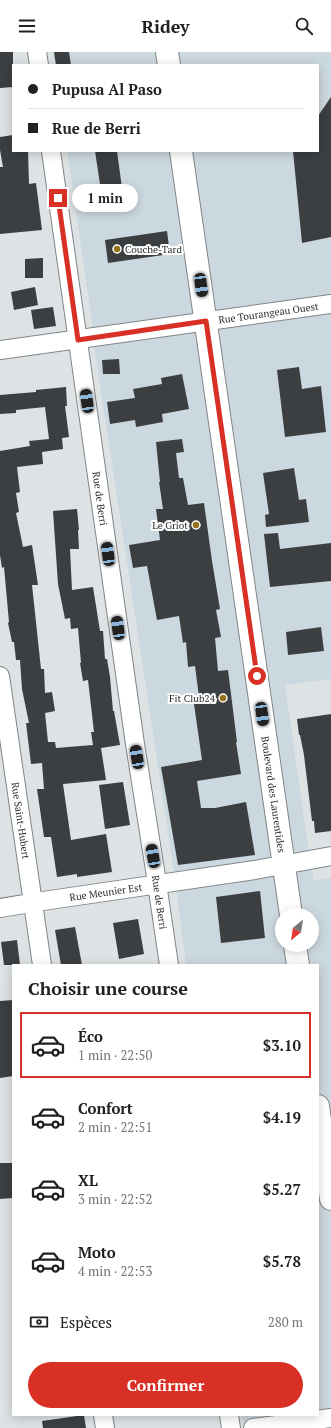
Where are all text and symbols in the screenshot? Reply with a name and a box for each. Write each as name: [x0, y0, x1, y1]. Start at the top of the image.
text: Ridey: [141, 14, 190, 38]
icon: menu: [16, 15, 38, 37]
icon: search: [293, 15, 315, 37]
text: Pupusa Al Paso: [52, 79, 162, 99]
text: Rue de Berri: [52, 118, 141, 138]
callout: 1 min: [72, 184, 138, 212]
route end: [49, 189, 67, 207]
text: 1 min: [87, 189, 123, 207]
place label: Couche-Tard: [125, 243, 182, 256]
marker: Couche-Tard: [112, 244, 122, 254]
car: [193, 272, 209, 298]
street label: Rue Tourangeau Ouest: [217, 299, 320, 326]
car: [79, 388, 95, 414]
street label: Rue de Berri: [90, 471, 110, 526]
place label: Le Griot: [152, 519, 188, 532]
marker: Le Griot: [191, 520, 201, 530]
car: [100, 541, 116, 567]
car: [110, 615, 126, 641]
route start: [248, 667, 266, 685]
place label: Fit Club24: [169, 692, 216, 705]
marker: Fit Club24: [218, 693, 228, 703]
car: [254, 701, 270, 727]
street label: Boulevard des Laurentides: [259, 735, 288, 853]
car: [129, 744, 145, 770]
street label: Rue Saint-Hubert: [9, 781, 33, 860]
car: [145, 843, 161, 869]
street label: Rue de Berri: [149, 874, 170, 930]
street label: Rue Meunier Est: [69, 880, 143, 904]
north arrow: [275, 908, 319, 952]
map controls: [275, 908, 319, 952]
text: Choisir une course: [28, 976, 188, 1000]
text: Éco: [78, 1026, 103, 1046]
icon: car: [30, 1027, 66, 1063]
text: $3.10: [263, 1035, 301, 1055]
text: 1 min · 22:50: [78, 1046, 152, 1064]
text: Confort: [78, 1098, 133, 1118]
icon: car: [30, 1099, 66, 1135]
text: $4.19: [263, 1107, 301, 1127]
text: 2 min · 22:51: [78, 1118, 152, 1136]
text: XL: [78, 1170, 98, 1190]
icon: car: [30, 1171, 66, 1207]
text: $5.27: [263, 1179, 301, 1199]
text: 3 min · 22:52: [78, 1190, 152, 1208]
text: Moto: [78, 1242, 116, 1262]
icon: car: [30, 1243, 66, 1279]
text: $5.78: [263, 1251, 301, 1271]
text: 4 min · 22:53: [78, 1262, 152, 1280]
icon: cash: [28, 1311, 50, 1333]
text: Espèces: [60, 1312, 112, 1332]
text: 280 m: [268, 1313, 303, 1331]
button: Confirmer: [28, 1362, 303, 1408]

